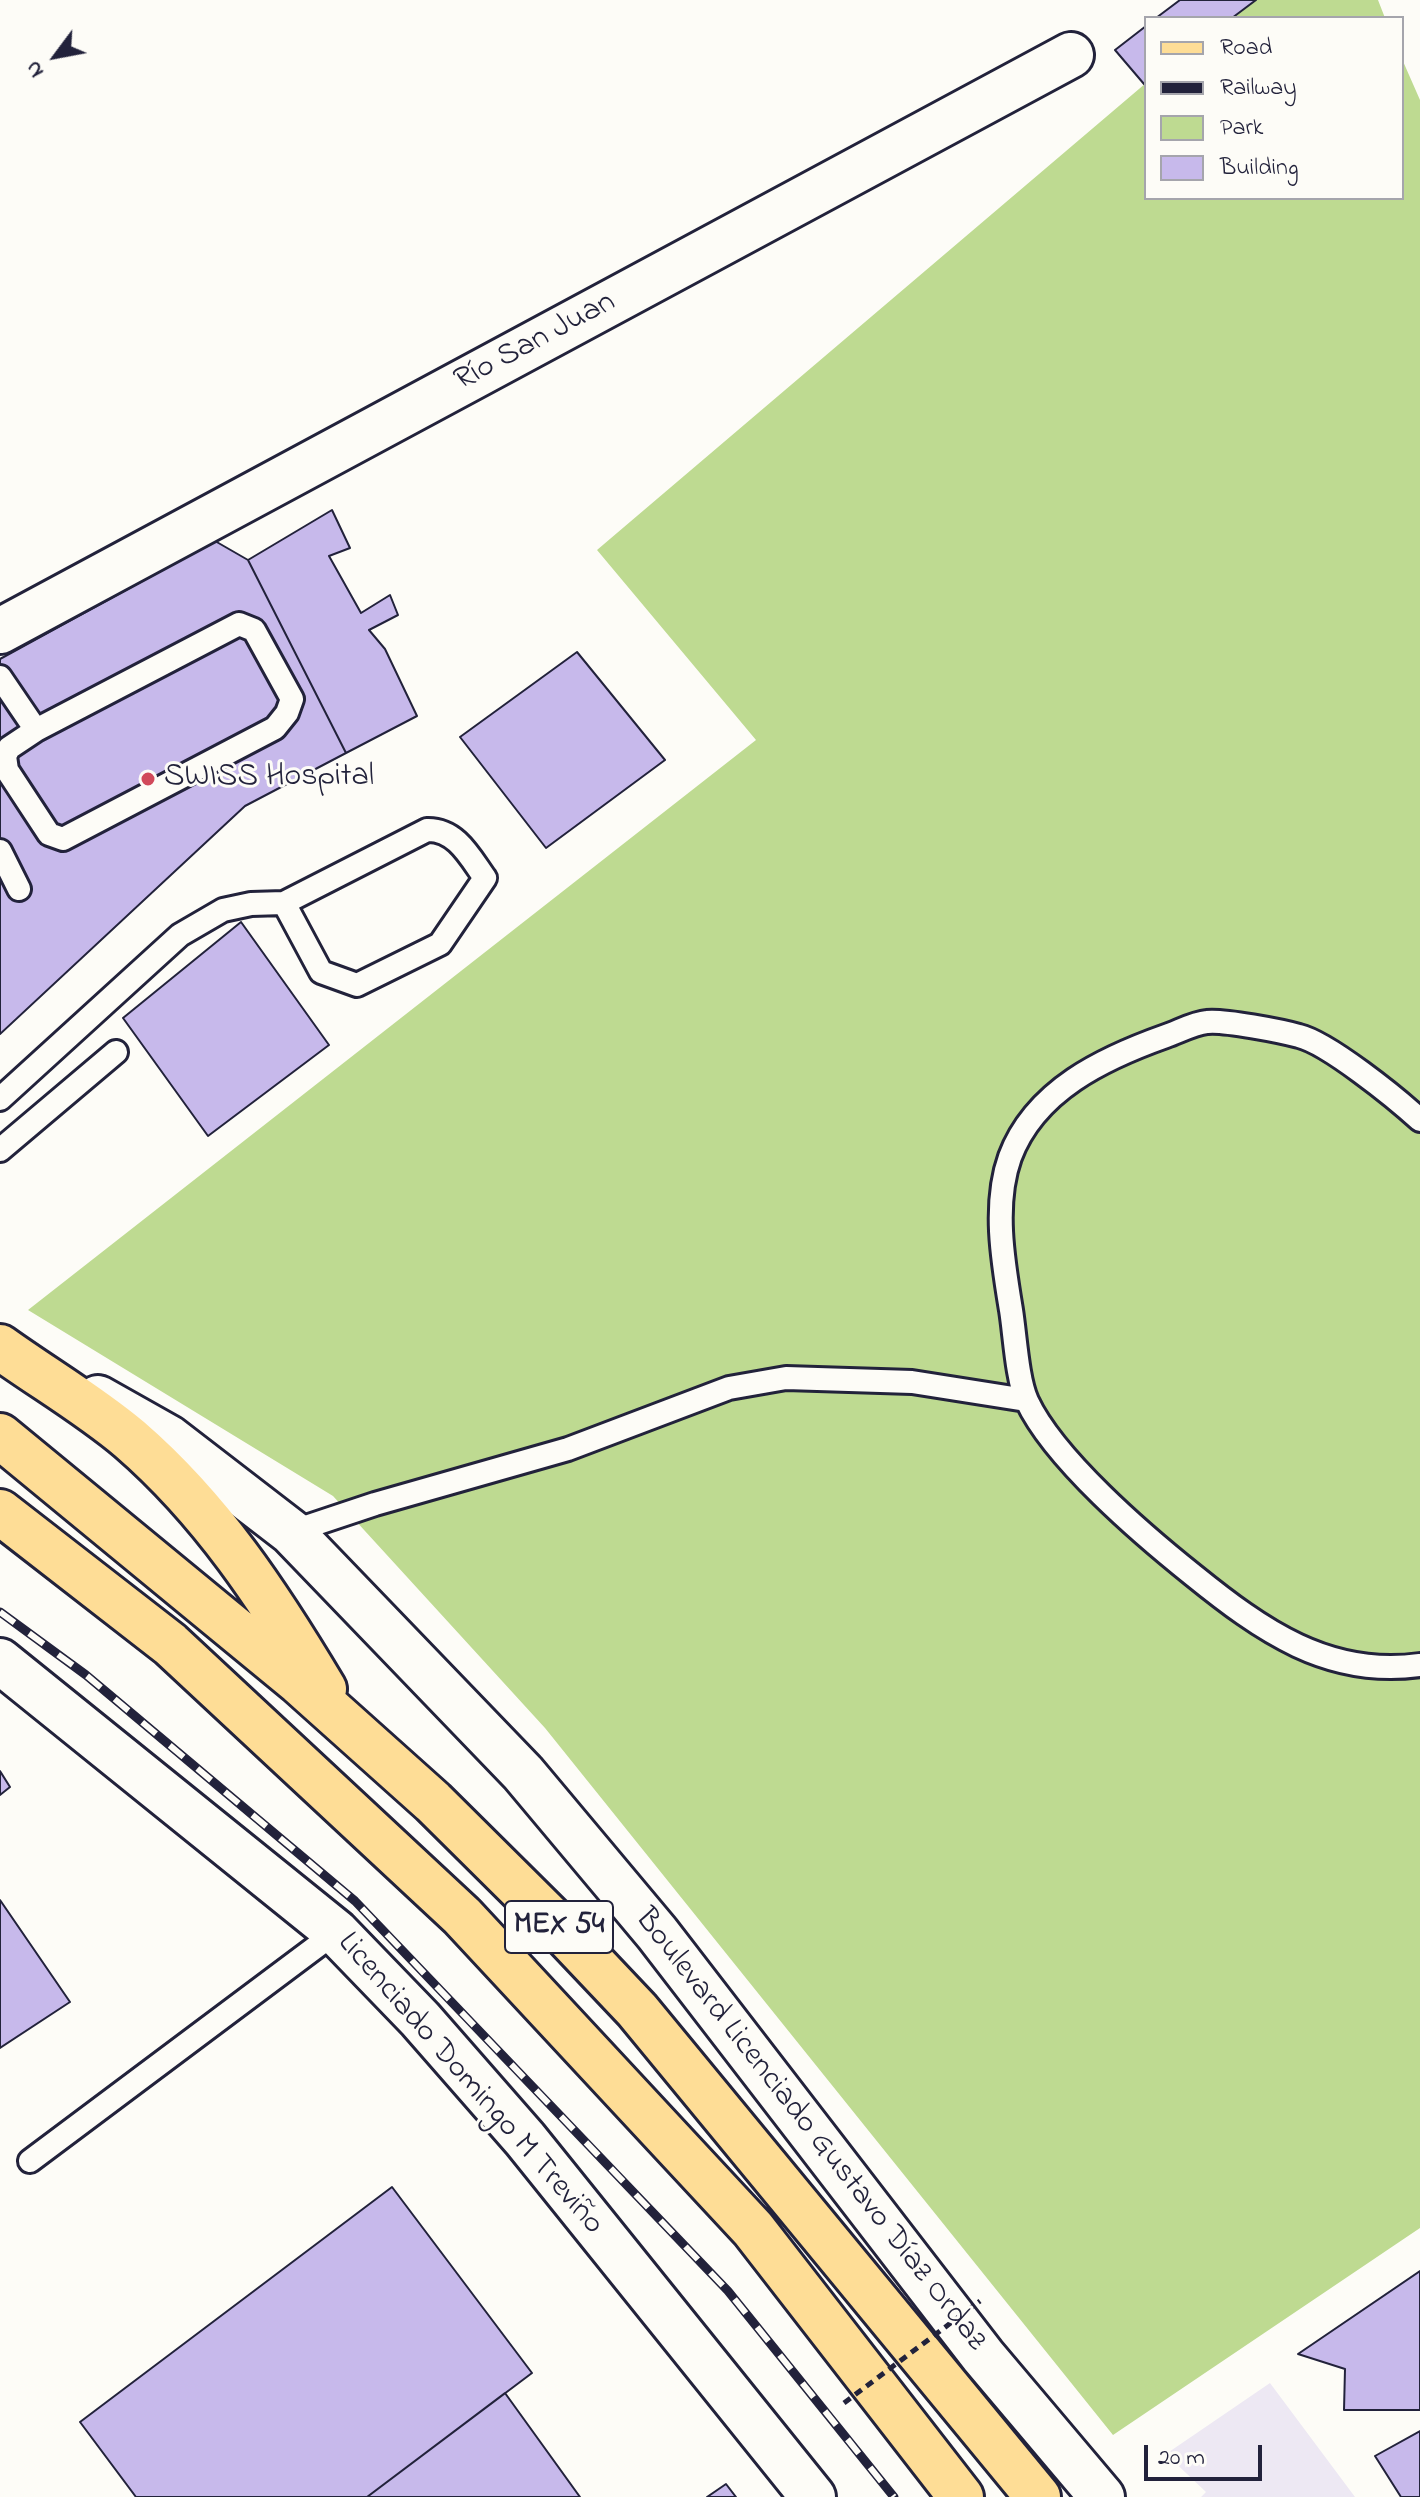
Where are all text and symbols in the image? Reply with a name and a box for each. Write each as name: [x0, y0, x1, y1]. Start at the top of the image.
north arrow: [16, 16, 96, 96]
legend: [1144, 16, 1404, 200]
text: Road: [1220, 31, 1272, 66]
text: N: [18, 54, 53, 84]
text: Railway: [1220, 71, 1297, 106]
text: Park: [1220, 111, 1263, 146]
text: Building: [1220, 151, 1299, 186]
street label: Río San Juan: [449, 285, 623, 401]
place label: SWISS Hospital: [164, 760, 374, 798]
marker: SWISS Hospital: [139, 770, 157, 788]
road number: MEX 54: [505, 1901, 613, 1953]
street label: Boulevard Licenciado Gustavo Díaz Ordaz: [624, 1902, 994, 2360]
street label: Licenciado Domingo M Treviño: [327, 1926, 611, 2244]
scale bar: [1148, 2429, 1266, 2479]
text: 20 m: [1158, 2441, 1205, 2476]

